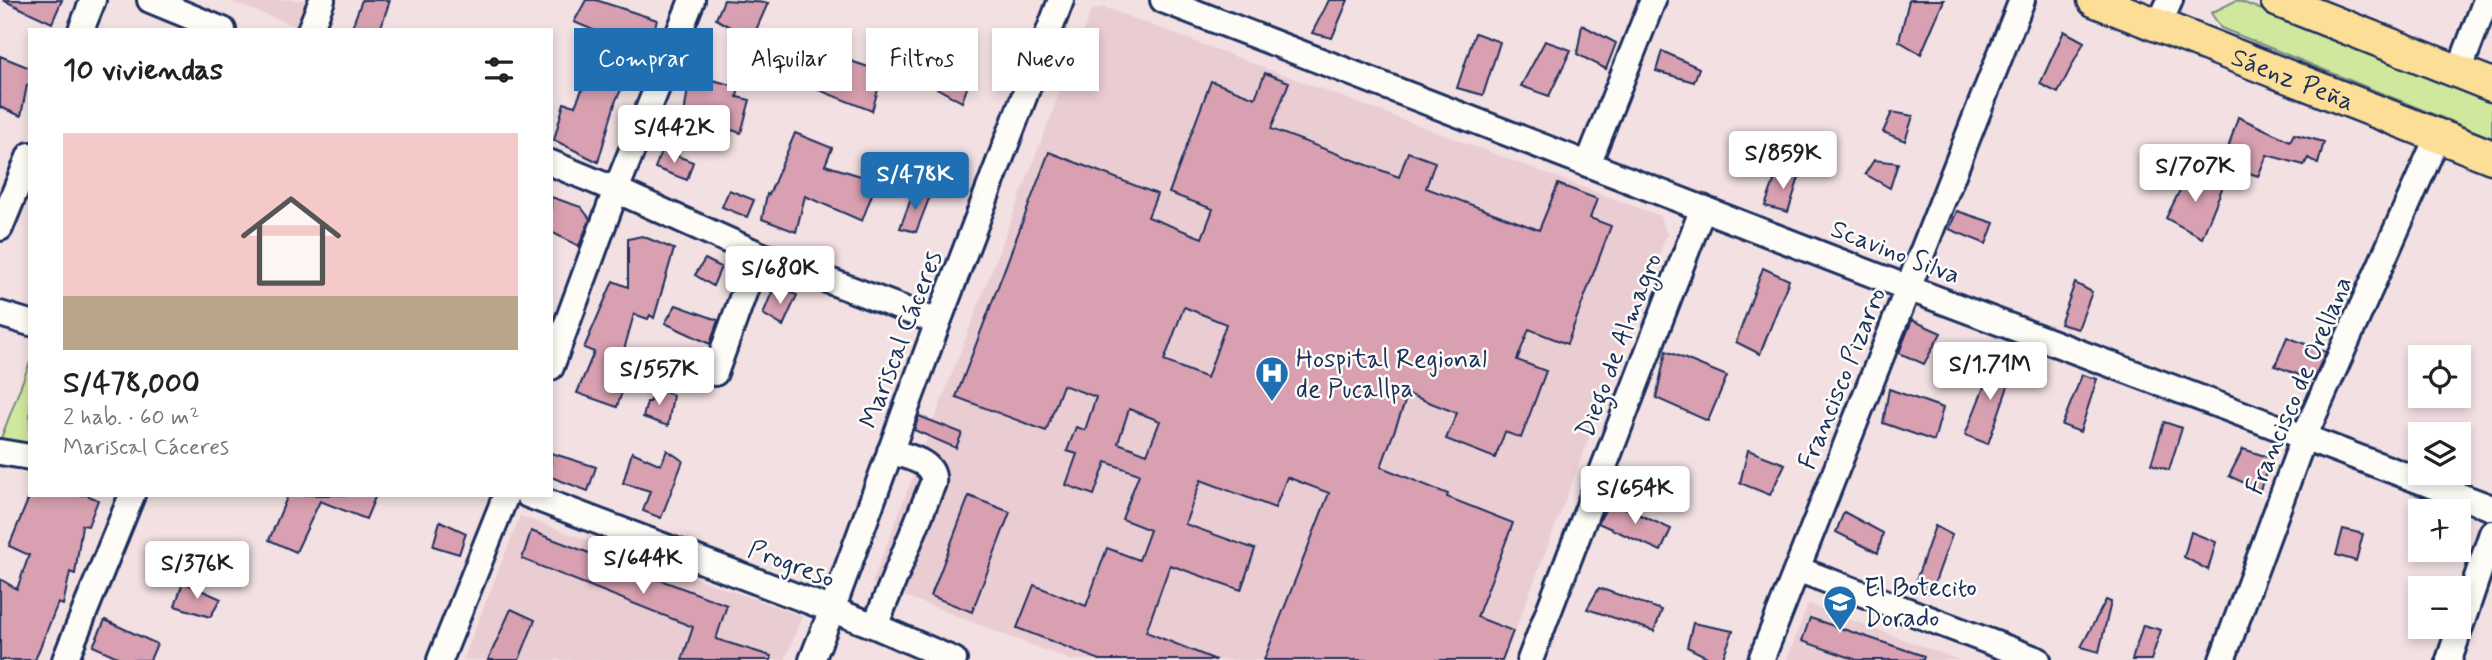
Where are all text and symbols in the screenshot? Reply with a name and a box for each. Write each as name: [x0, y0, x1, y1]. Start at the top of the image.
chip: Comprar: [574, 28, 713, 91]
chip: Alquilar: [727, 28, 852, 91]
chip: Filtros: [866, 28, 978, 91]
chip: Nuevo: [992, 28, 1099, 91]
street label: Sáenz Peña: [2226, 41, 2359, 120]
text: 10 viviendas: [63, 51, 223, 90]
icon: filters: [480, 51, 518, 89]
pin: S/442K: [617, 106, 731, 165]
text: S/442K: [634, 113, 714, 143]
pin: S/859K: [1726, 132, 1840, 191]
text: S/859K: [1745, 139, 1821, 169]
pin: S/707K: [2138, 144, 2252, 204]
pin: S/478K: [858, 152, 972, 212]
text: S/707K: [2156, 152, 2234, 182]
text: S/478K: [877, 160, 953, 190]
icon: home: [228, 178, 354, 304]
street label: Scavino Silva: [1826, 213, 1965, 293]
pin: S/680K: [723, 246, 837, 306]
street label: Mariscal Cáceres: [852, 246, 951, 433]
street label: Diego de Almagro: [1569, 248, 1674, 444]
text: S/680K: [741, 254, 819, 284]
street label: Francisco de Orellana: [2238, 271, 2361, 500]
street label: Francisco Pizarro: [1791, 283, 1895, 475]
pin: S/1.71M: [1925, 342, 2055, 402]
place label: Hospital Regional de Pucallpa: [1296, 343, 1487, 407]
map controls: [2408, 345, 2471, 639]
button: locate: [2408, 345, 2471, 408]
pin: S/557K: [602, 348, 716, 407]
text: S/1.71M: [1949, 350, 2031, 380]
hospital icon: Hospital Regional de Pucallpa: [1253, 354, 1291, 403]
text: S/557K: [620, 355, 698, 385]
text: S/478,000: [63, 364, 200, 403]
text: 2 hab. · 60 m²: [63, 403, 199, 433]
button: layers: [2408, 422, 2471, 485]
text: Mariscal Cáceres: [63, 433, 229, 463]
pin: S/654K: [1578, 466, 1692, 526]
text: S/654K: [1597, 474, 1673, 504]
button: +: [2408, 499, 2471, 562]
street label: Progreso: [743, 533, 840, 597]
pin: S/644K: [586, 536, 700, 596]
pin: S/376K: [140, 542, 254, 601]
text: S/644K: [604, 544, 682, 574]
text: S/376K: [161, 549, 233, 579]
place label: El Botecito Dorado: [1864, 572, 1977, 636]
button: −: [2408, 576, 2471, 639]
school or university icon: El Botecito Dorado: [1821, 583, 1859, 632]

